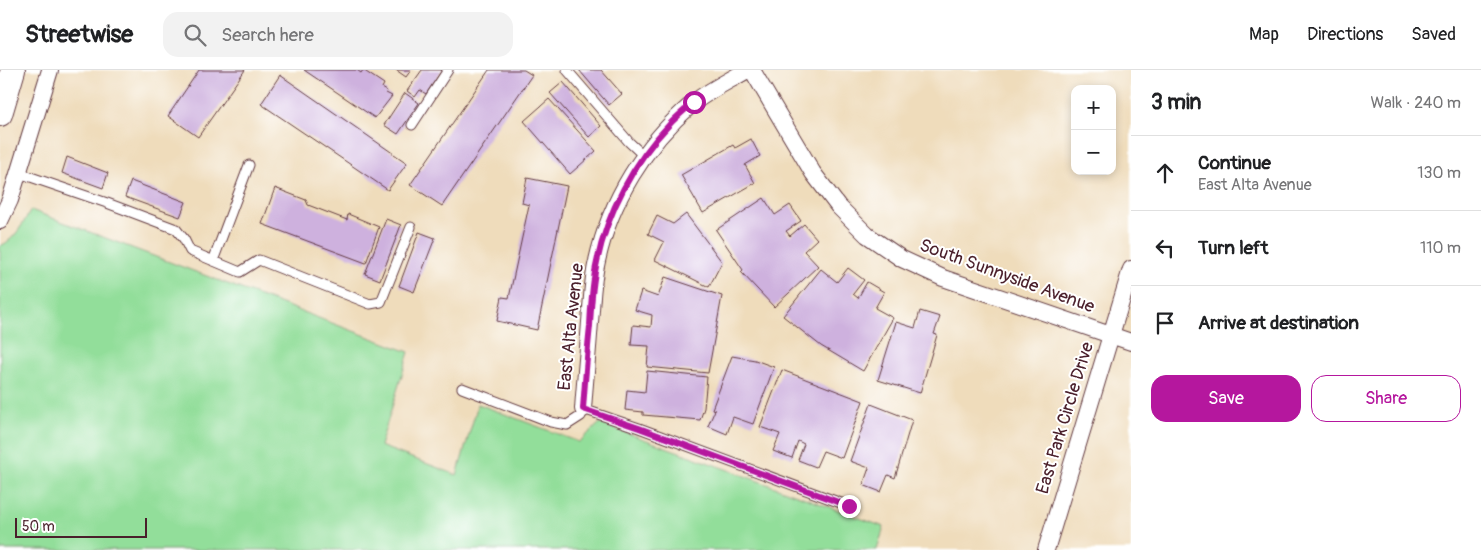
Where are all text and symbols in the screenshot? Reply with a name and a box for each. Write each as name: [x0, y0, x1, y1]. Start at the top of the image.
search box: [163, 12, 513, 57]
text: Streetwise: [25, 20, 133, 49]
icon: search: [181, 21, 209, 49]
text: Search here: [221, 23, 314, 47]
text: Map: [1249, 23, 1279, 46]
text: Directions: [1307, 23, 1383, 46]
text: Saved: [1411, 23, 1456, 46]
map controls: [1071, 85, 1116, 175]
button: +: [1071, 85, 1116, 130]
text: 3 min: [1151, 89, 1201, 116]
route start: [683, 91, 706, 114]
text: Walk · 240 m: [1370, 93, 1461, 113]
button: −: [1071, 130, 1116, 175]
text: Continue: [1198, 151, 1271, 175]
icon: ahead: [1151, 159, 1179, 187]
text: 130 m: [1417, 163, 1461, 183]
text: East Alta Avenue: [1198, 175, 1312, 195]
street label: South Sunnyside Avenue: [916, 234, 1098, 318]
icon: left: [1151, 234, 1179, 262]
text: Turn left: [1198, 236, 1268, 260]
text: 110 m: [1420, 238, 1461, 258]
street label: East Alta Avenue: [553, 262, 589, 392]
icon: arrive: [1151, 309, 1179, 337]
text: Arrive at destination: [1198, 311, 1359, 335]
street label: East Park Circle Drive: [1031, 339, 1099, 497]
button: Save: [1151, 375, 1301, 422]
button: Share: [1311, 375, 1461, 422]
route end: [838, 495, 861, 518]
scale bar: [15, 515, 148, 538]
text: 50 m: [22, 518, 55, 535]

